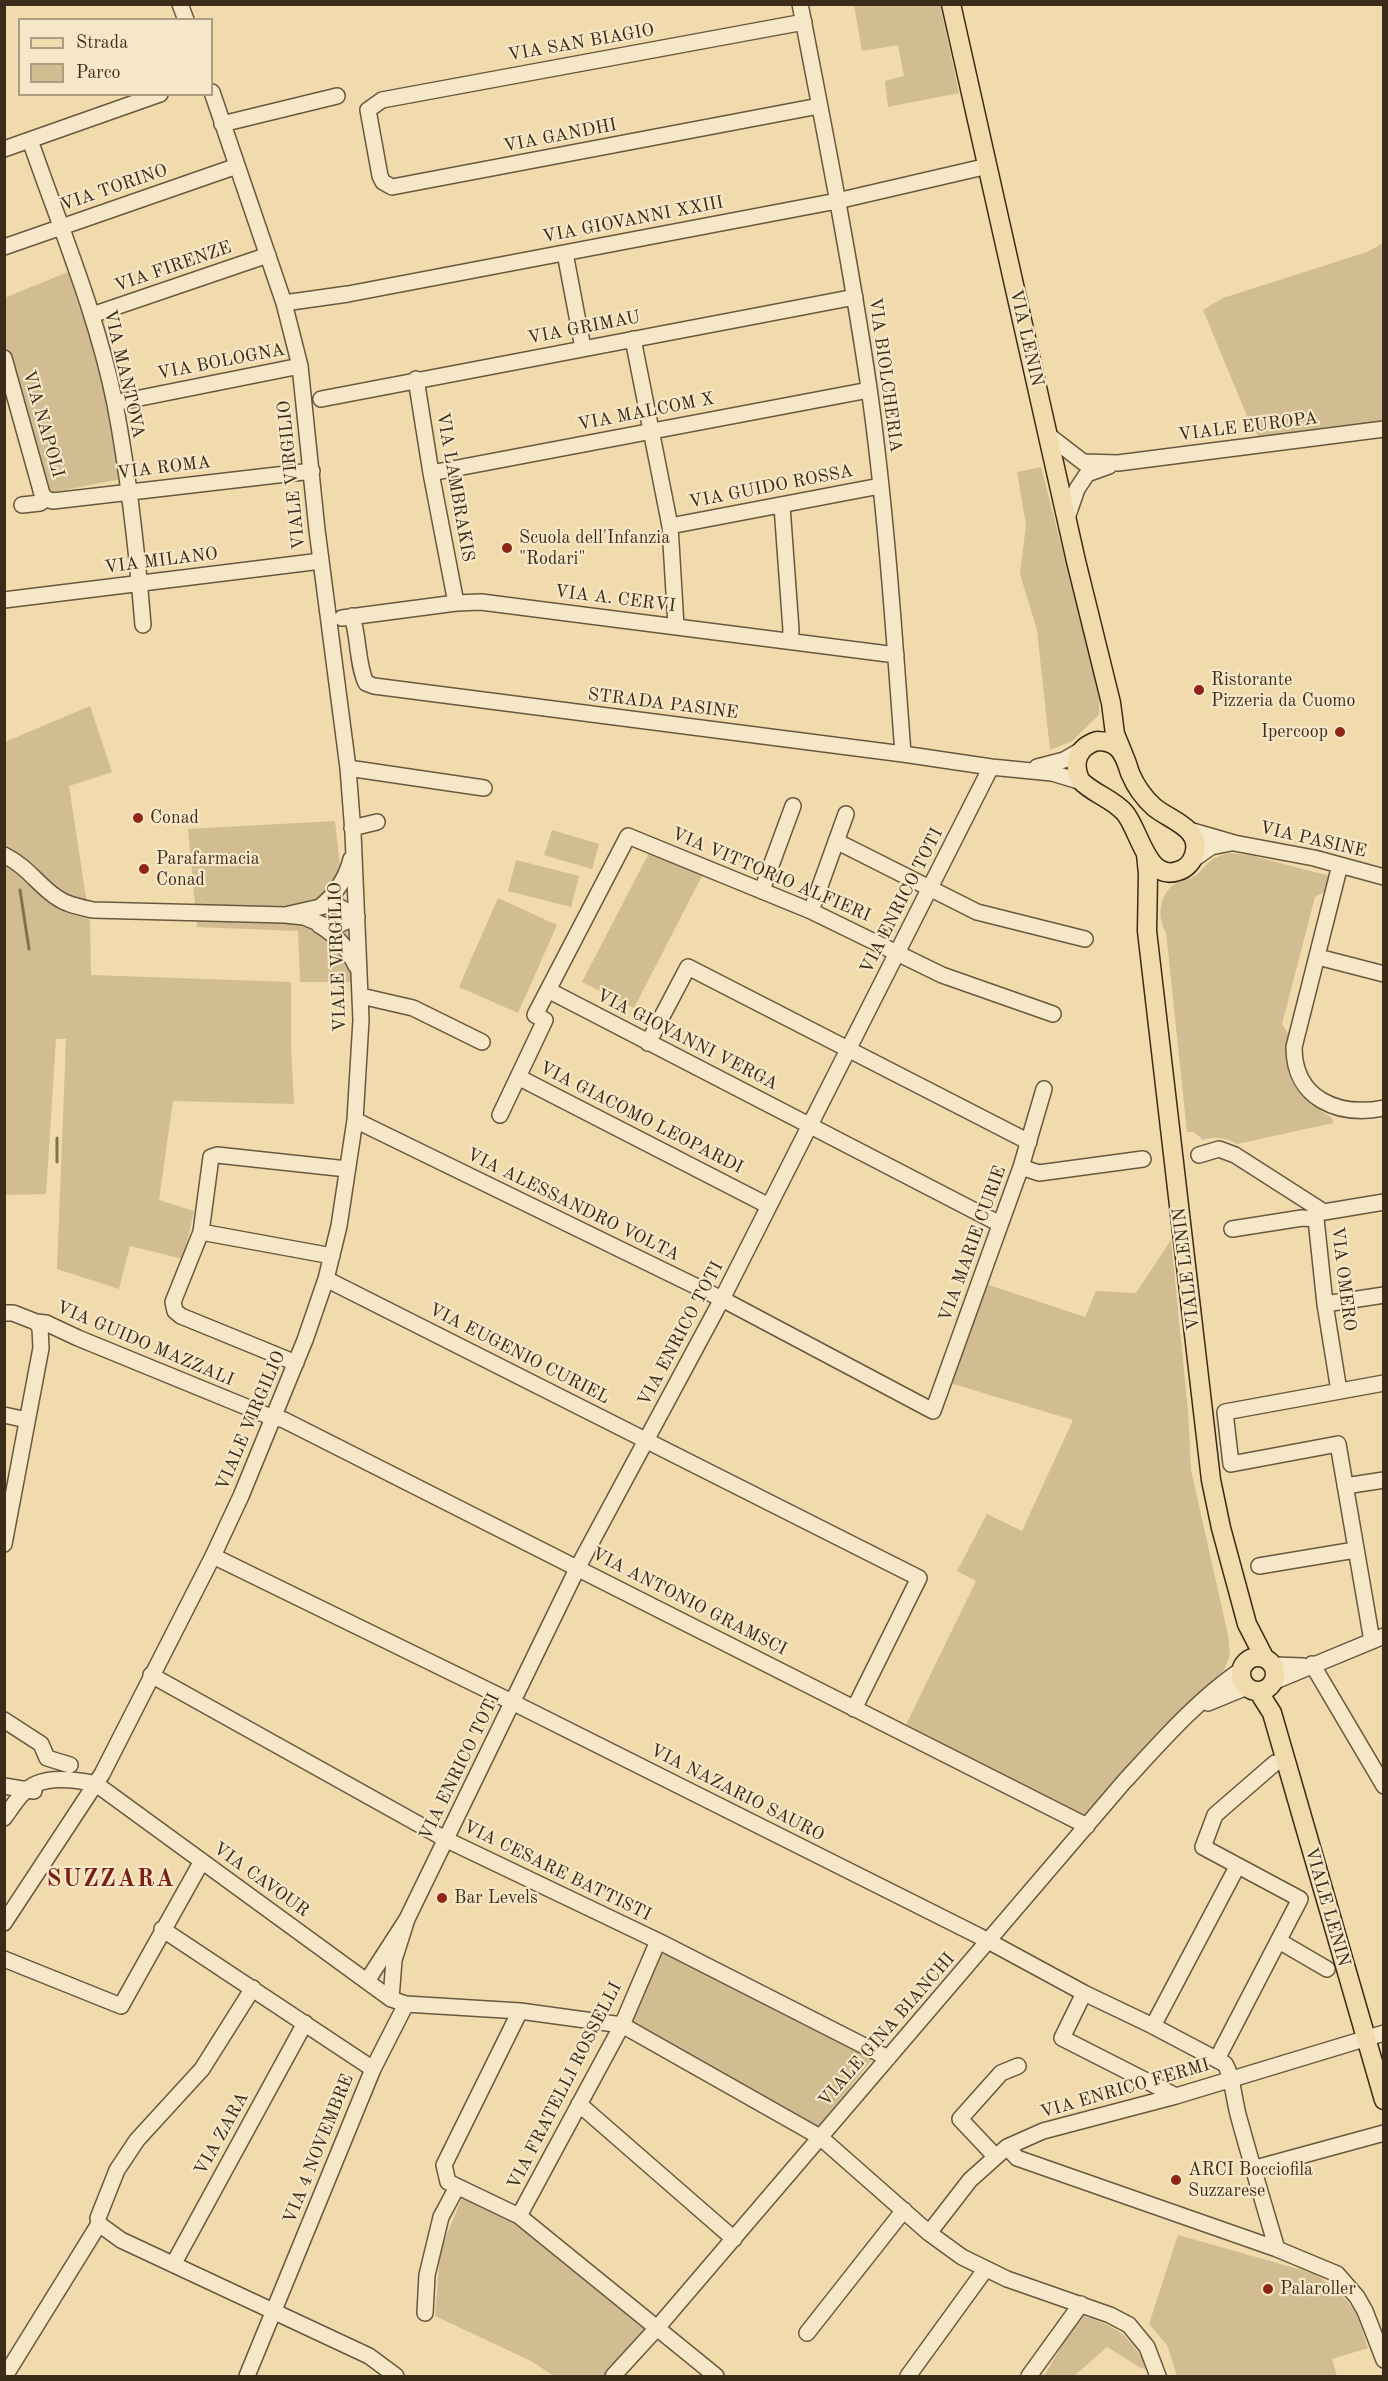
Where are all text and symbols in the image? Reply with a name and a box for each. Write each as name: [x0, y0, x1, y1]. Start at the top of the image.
legend: [18, 18, 213, 96]
street label: VIA SAN BIAGIO: [506, 19, 656, 67]
text: Strada: [76, 34, 128, 52]
text: Parco: [76, 64, 121, 82]
street label: VIA GANDHI: [501, 114, 619, 158]
street label: VIA TORINO: [58, 160, 170, 216]
street label: VIA GIOVANNI XXIII: [541, 192, 725, 248]
street label: VIA FIRENZE: [112, 237, 234, 297]
street label: VIA LENIN: [1004, 287, 1048, 389]
street label: VIA BIOLCHERIA: [863, 296, 907, 454]
street label: VIA MANTOVA: [99, 307, 149, 441]
street label: VIA GRIMAU: [526, 307, 642, 349]
street label: VIA BOLOGNA: [155, 339, 287, 385]
street label: VIA NAPOLI: [17, 368, 69, 480]
street label: VIA MALCOM X: [576, 388, 716, 436]
street label: VIALE VIRGILIO: [273, 399, 311, 551]
street label: VIALE EUROPA: [1177, 408, 1319, 446]
street label: VIA LAMBRAKIS: [431, 410, 479, 564]
street label: VIA ROMA: [116, 452, 212, 484]
street label: VIA GUIDO ROSSA: [687, 460, 855, 514]
place label: Scuola dell'Infanzia "Rodari": [519, 527, 670, 570]
marker: Scuola dell'Infanzia "Rodari": [500, 541, 514, 555]
street label: VIA MILANO: [103, 543, 219, 579]
street label: VIA A. CERVI: [553, 581, 677, 617]
place label: Ristorante Pizzeria da Cuomo: [1211, 669, 1356, 712]
marker: Ristorante Pizzeria da Cuomo: [1192, 683, 1206, 697]
street label: STRADA PASINE: [586, 684, 740, 724]
place label: Ipercoop: [1261, 721, 1328, 743]
marker: Ipercoop: [1333, 725, 1347, 739]
place label: Conad: [150, 807, 199, 829]
marker: Conad: [131, 811, 145, 825]
street label: VIA PASINE: [1257, 817, 1369, 863]
street label: VIA VITTORIO ALFIERI: [668, 823, 874, 927]
street label: VIA ENRICO TOTI: [856, 824, 948, 978]
place label: Parafarmacia Conad: [156, 848, 260, 890]
marker: Parafarmacia Conad: [137, 862, 151, 876]
street label: VIALE VIRGILIO: [325, 882, 351, 1032]
street label: VIA GIOVANNI VERGA: [592, 985, 782, 1095]
street label: VIA GIACOMO LEOPARDI: [535, 1057, 747, 1179]
street label: VIA ALESSANDRO VOLTA: [463, 1144, 683, 1266]
street label: VIA MARIE CURIE: [935, 1163, 1011, 1325]
street label: VIALE LENIN: [1169, 1206, 1205, 1332]
street label: VIA OMERO: [1326, 1225, 1360, 1333]
street label: VIA ENRICO TOTI: [634, 1258, 728, 1410]
street label: VIA GUIDO MAZZALI: [53, 1297, 237, 1391]
street label: VIA EUGENIO CURIEL: [425, 1299, 613, 1409]
street label: VIALE VIRGILIO: [212, 1348, 290, 1494]
street label: VIA ANTONIO GRAMSCI: [588, 1543, 790, 1661]
street label: VIA ENRICO TOTI: [415, 1690, 505, 1844]
street label: VIA NAZARIO SAURO: [646, 1740, 828, 1846]
street label: VIA CESARE BATTISTI: [459, 1816, 655, 1926]
street label: VIA CAVOUR: [209, 1838, 313, 1922]
street label: VIALE LENIN: [1300, 1845, 1354, 1969]
district label: SUZZARA: [47, 1866, 175, 1894]
place label: Bar Levels: [454, 1887, 538, 1909]
marker: Bar Levels: [435, 1891, 449, 1905]
street label: VIALE GINA BIANCHI: [814, 1949, 960, 2111]
street label: VIA FRATELLI ROSSELLI: [503, 1979, 627, 2193]
street label: VIA ENRICO FERMI: [1038, 2054, 1212, 2124]
street label: VIA 4 NOVEMBRE: [279, 2071, 359, 2227]
street label: VIA ZARA: [190, 2089, 254, 2179]
place label: ARCI Bocciofila Suzzarese: [1188, 2159, 1313, 2202]
marker: ARCI Bocciofila Suzzarese: [1169, 2173, 1183, 2187]
place label: Palaroller: [1280, 2278, 1356, 2300]
marker: Palaroller: [1261, 2282, 1275, 2296]

